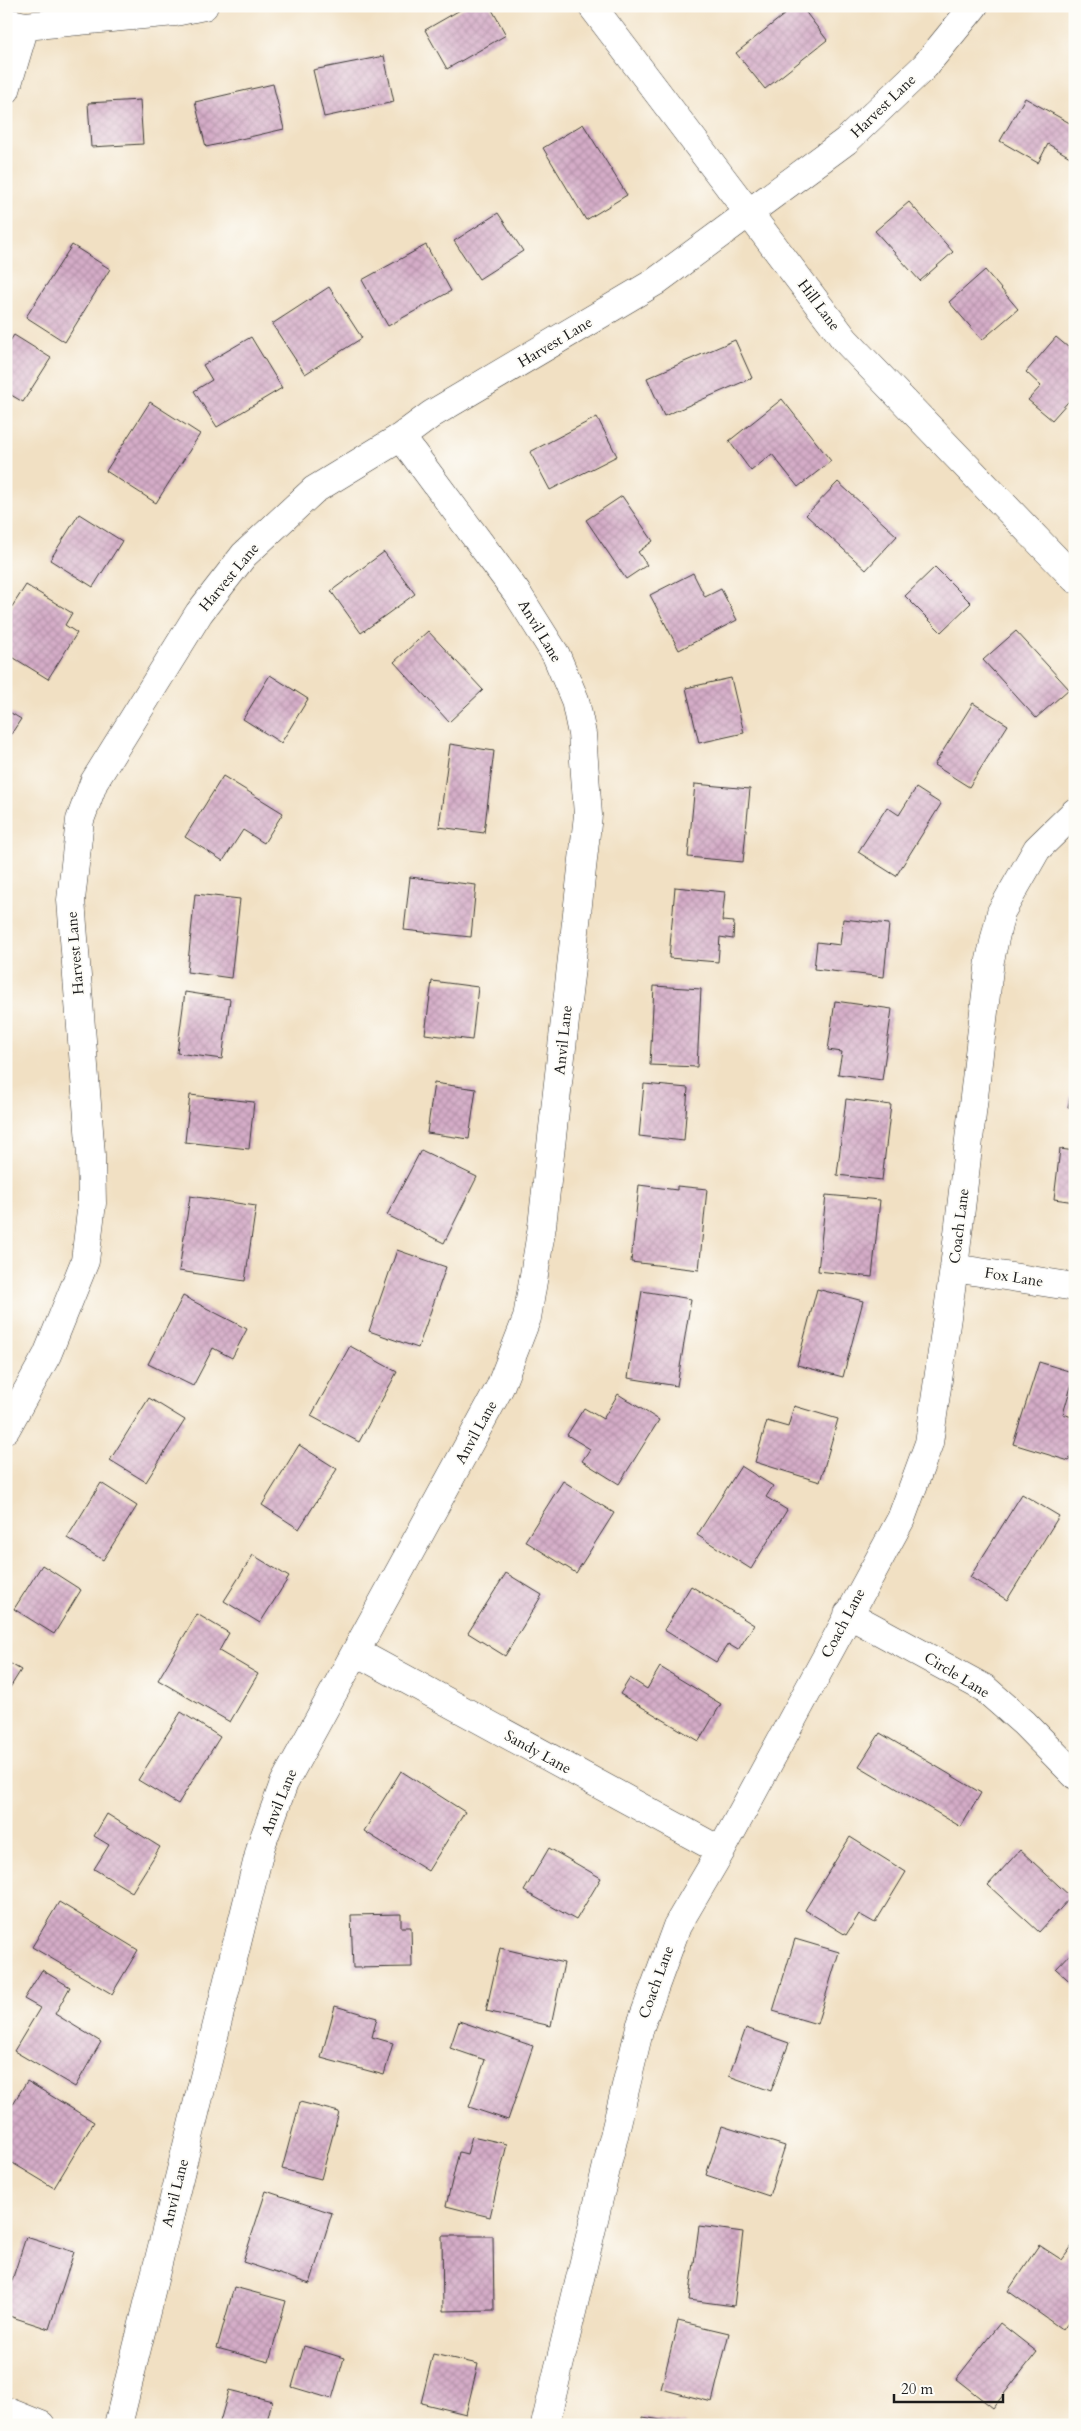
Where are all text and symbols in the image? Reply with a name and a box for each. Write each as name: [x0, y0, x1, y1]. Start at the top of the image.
street label: Harvest Lane: [846, 70, 920, 142]
street label: Hill Lane: [793, 275, 845, 335]
street label: Harvest Lane: [514, 312, 596, 372]
street label: Harvest Lane: [194, 538, 264, 615]
street label: Anvil Lane: [513, 596, 567, 666]
street label: Harvest Lane: [61, 910, 89, 996]
street label: Anvil Lane: [549, 1004, 577, 1076]
street label: Coach Lane: [944, 1187, 974, 1265]
street label: Fox Lane: [983, 1263, 1045, 1292]
street label: Anvil Lane: [450, 1396, 502, 1467]
street label: Coach Lane: [816, 1585, 870, 1661]
street label: Circle Lane: [920, 1647, 994, 1703]
street label: Sandy Lane: [501, 1725, 575, 1779]
street label: Anvil Lane: [257, 1766, 301, 1838]
street label: Coach Lane: [634, 1943, 678, 2021]
street label: Anvil Lane: [157, 2157, 193, 2229]
scale bar: [894, 2371, 1002, 2403]
text: 20 m: [901, 2379, 933, 2399]

